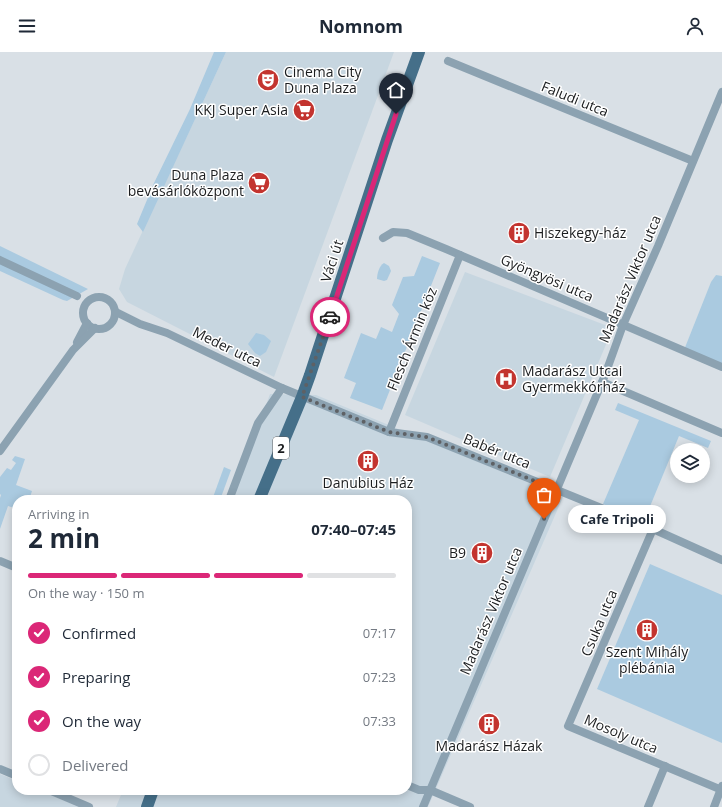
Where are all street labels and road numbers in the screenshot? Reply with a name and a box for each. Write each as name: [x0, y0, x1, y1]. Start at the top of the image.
street label: Faludi utca: [539, 76, 612, 121]
street label: Madarász Viktor utca: [594, 212, 665, 346]
street label: Váci út: [316, 237, 347, 285]
street label: Gyöngyösi utca: [498, 249, 597, 306]
street label: Flesch Ármin köz: [382, 284, 441, 393]
street label: Meder utca: [190, 322, 265, 371]
street label: Babér utca: [461, 428, 534, 473]
road number: 2: [273, 437, 289, 459]
street label: Madarász Viktor utca: [455, 544, 526, 678]
street label: Csuka utca: [576, 586, 621, 659]
street label: Mosoly utca: [581, 709, 661, 758]

